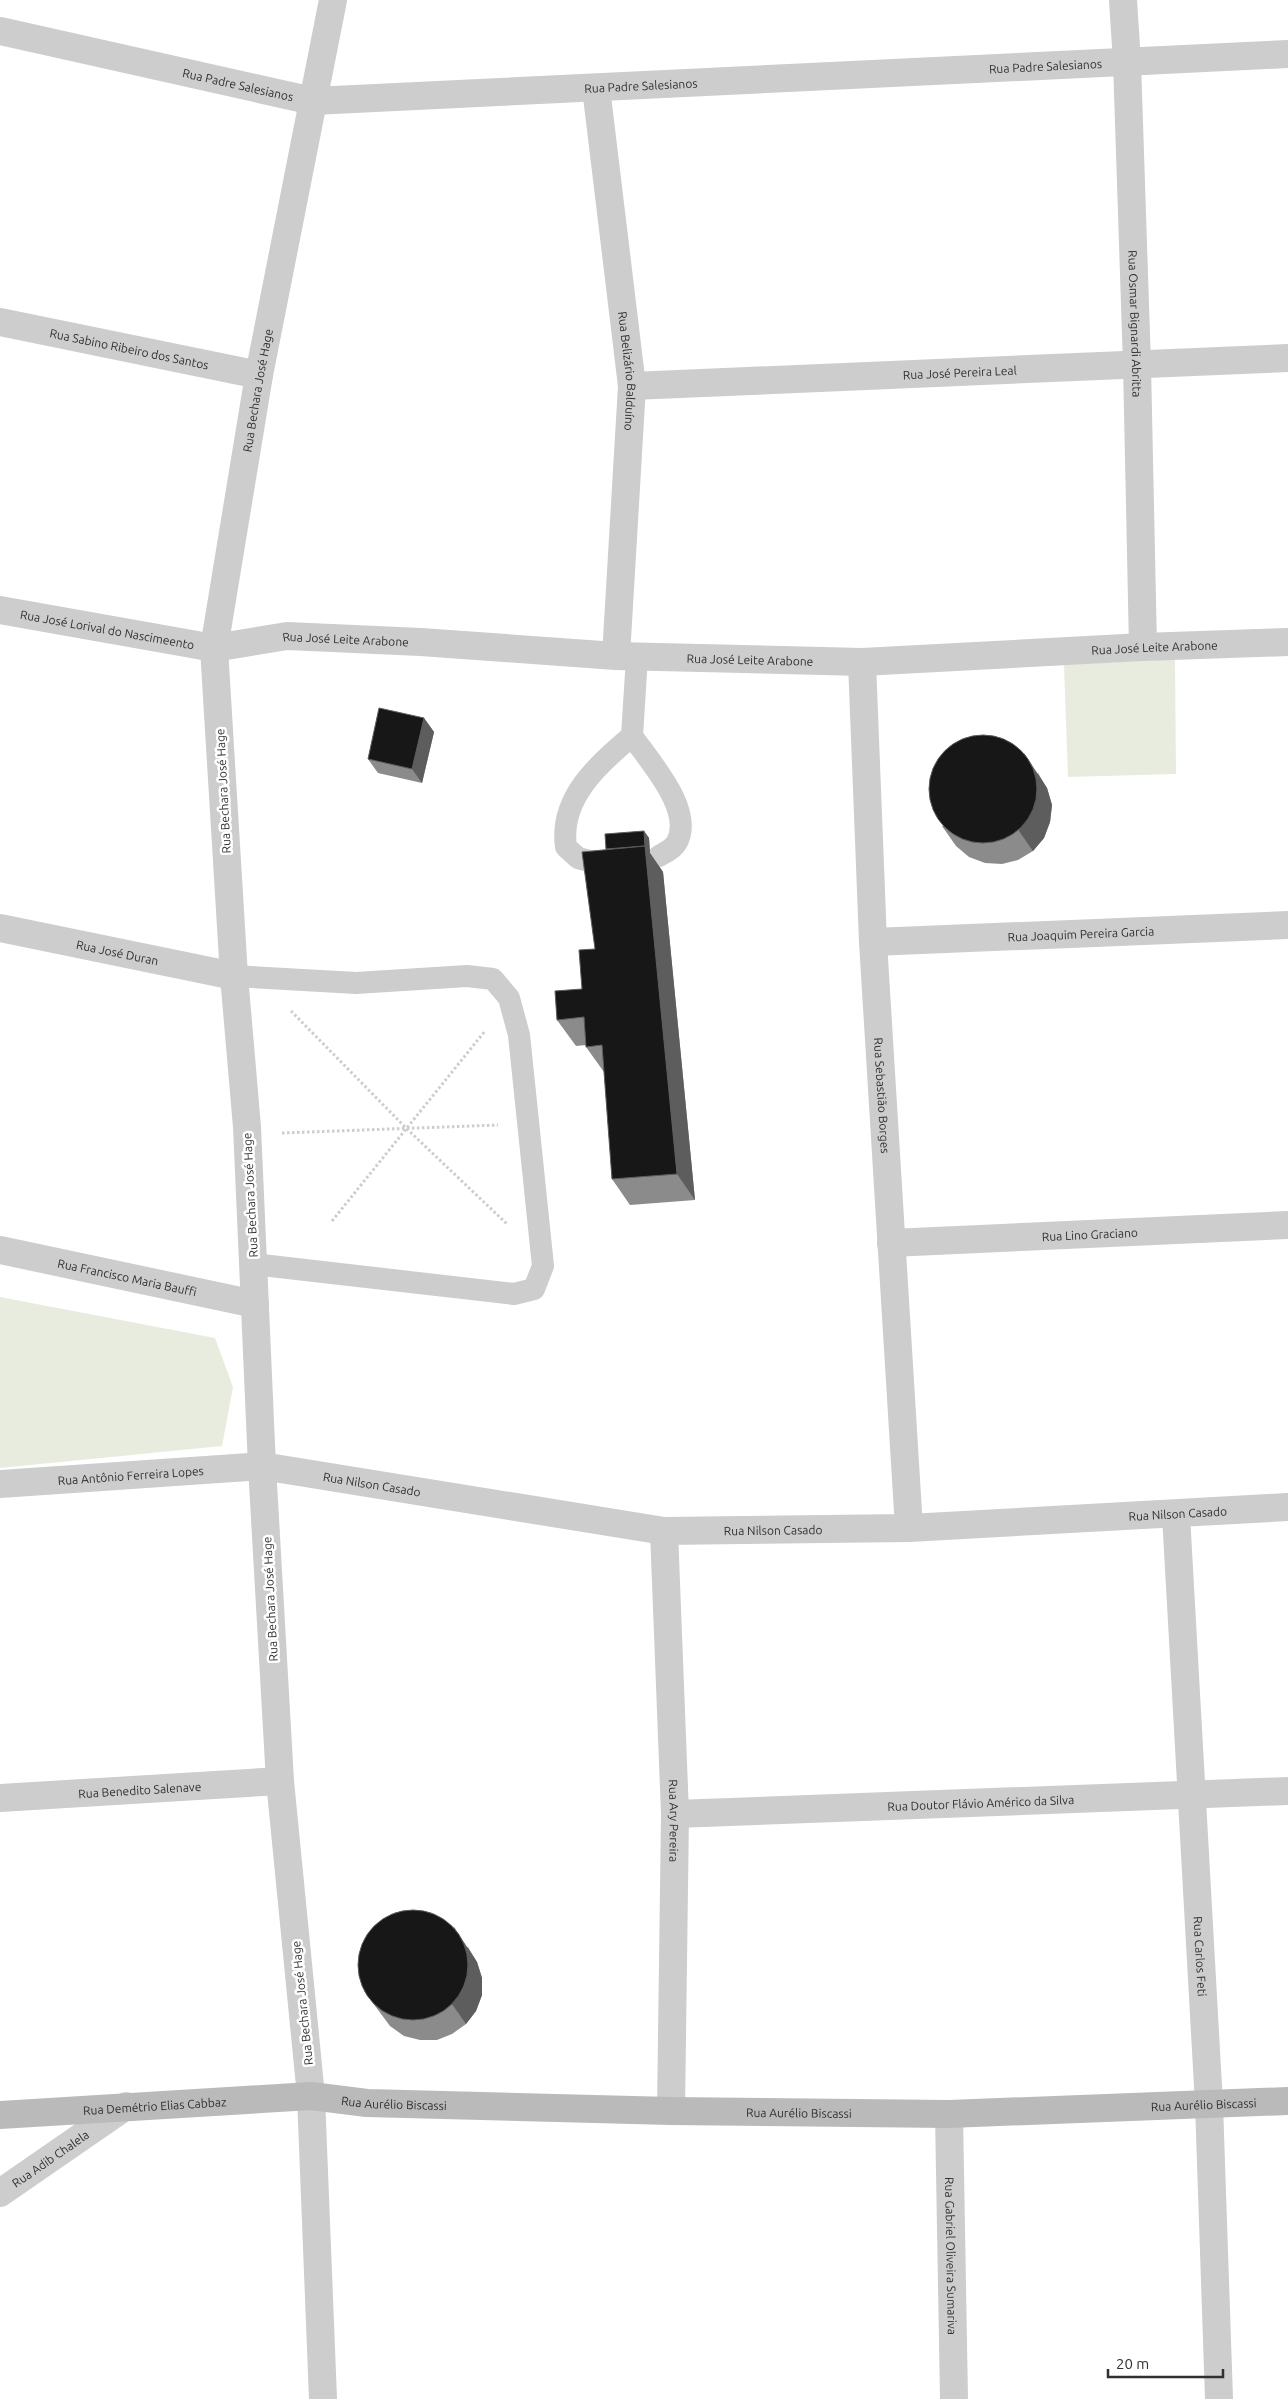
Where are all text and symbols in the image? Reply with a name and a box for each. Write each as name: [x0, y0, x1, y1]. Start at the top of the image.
street label: Rua Padre Salesianos: [989, 56, 1102, 75]
street label: Rua Padre Salesianos: [181, 66, 295, 103]
street label: Rua Padre Salesianos: [584, 76, 698, 94]
street label: Rua Osmar Bignardi Abritta: [1127, 250, 1144, 397]
street label: Rua Belizário Balduíno: [617, 311, 639, 431]
street label: Rua Sabino Ribeiro dos Santos: [49, 326, 210, 371]
street label: Rua Bechara José Hage: [240, 327, 275, 453]
street label: Rua José Pereira Leal: [902, 363, 1017, 381]
street label: Rua José Lorival do Nascimeento: [19, 607, 196, 651]
street label: Rua José Leite Arabone: [281, 629, 409, 648]
street label: Rua José Leite Arabone: [1091, 638, 1218, 656]
street label: Rua José Leite Arabone: [687, 651, 813, 667]
street label: Rua Bechara José Hage: [213, 728, 233, 854]
street label: Rua Joaquim Pereira Garcia: [1007, 924, 1154, 943]
street label: Rua José Duran: [75, 937, 160, 967]
street label: Rua Sebastião Borges: [872, 1037, 892, 1154]
street label: Rua Bechara José Hage: [240, 1132, 260, 1258]
street label: Rua Lino Graciano: [1041, 1225, 1138, 1243]
street label: Rua Francisco Maria Bauffi: [56, 1256, 198, 1298]
street label: Rua Antônio Ferreira Lopes: [57, 1464, 204, 1487]
street label: Rua Nilson Casado: [322, 1469, 422, 1498]
street label: Rua Nilson Casado: [1128, 1504, 1227, 1522]
street label: Rua Nilson Casado: [724, 1523, 823, 1537]
street label: Rua Bechara José Hage: [260, 1536, 280, 1662]
street label: Rua Benedito Salenave: [78, 1779, 202, 1800]
street label: Rua Ary Pereira: [667, 1779, 682, 1862]
street label: Rua Doutor Flávio Américo da Silva: [887, 1793, 1074, 1813]
street label: Rua Carlos Feti: [1192, 1916, 1209, 1997]
street label: Rua Bechara José Hage: [289, 1940, 315, 2066]
street label: Rua Aurélio Biscassi: [340, 2093, 447, 2112]
street label: Rua Demétrio Elias Cabbaz: [83, 2095, 227, 2116]
street label: Rua Aurélio Biscassi: [1151, 2096, 1257, 2113]
street label: Rua Aurélio Biscassi: [746, 2105, 852, 2119]
street label: Rua Adib Chalela: [9, 2127, 91, 2189]
street label: Rua Gabriel Oliveira Sumariva: [944, 2177, 959, 2335]
scale bar: [1108, 2346, 1223, 2378]
text: 20 m: [1116, 2355, 1149, 2372]

